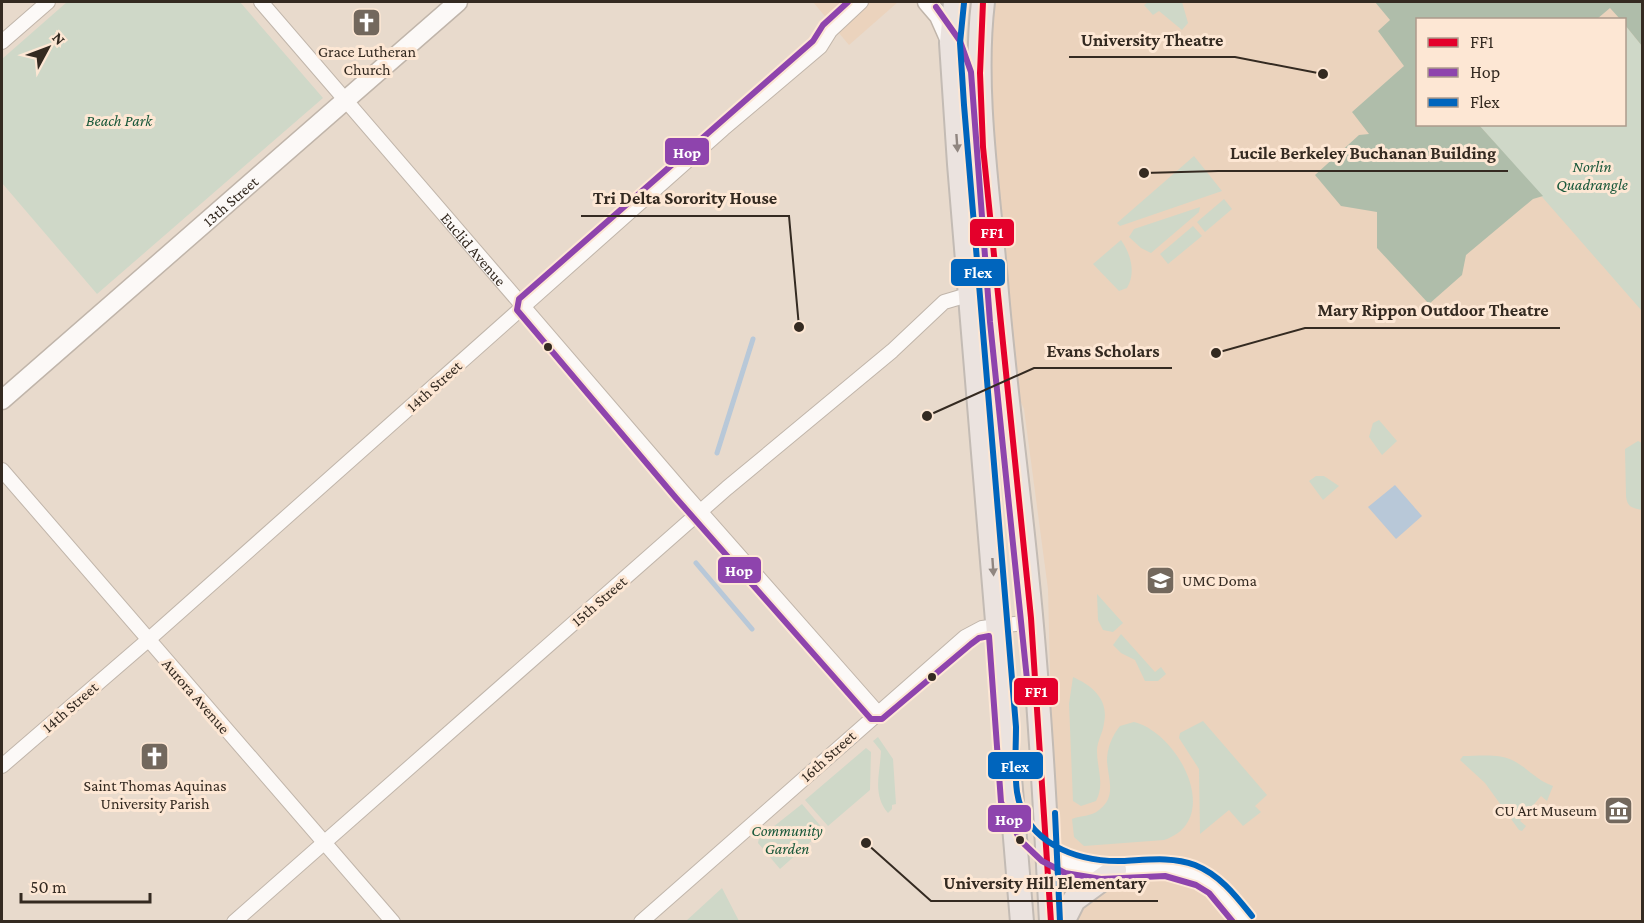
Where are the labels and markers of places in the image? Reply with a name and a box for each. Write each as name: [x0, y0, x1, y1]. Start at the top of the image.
church icon: Grace Lutheran Church: [351, 7, 383, 39]
callout: University Theatre: [1069, 21, 1235, 57]
place label: Grace Lutheran Church: [318, 43, 416, 78]
callout: Lucile Berkeley Buchanan Building: [1218, 135, 1508, 171]
callout: Tri Delta Sorority House: [581, 180, 789, 216]
callout: Mary Rippon Outdoor Theatre: [1305, 292, 1560, 328]
callout: Evans Scholars: [1034, 332, 1172, 368]
unlabelled marker: [542, 341, 554, 353]
school or university icon: UMC Doma: [1145, 564, 1177, 596]
place label: UMC Doma: [1182, 572, 1258, 589]
unlabelled marker: [926, 671, 938, 683]
church icon: Saint Thomas Aquinas University Parish: [139, 741, 171, 773]
place label: Saint Thomas Aquinas University Parish: [84, 777, 226, 813]
museum icon: CU Art Museum: [1602, 794, 1634, 826]
place label: CU Art Museum: [1495, 802, 1597, 819]
unlabelled marker: [1014, 834, 1026, 846]
callout: University Hill Elementary: [931, 865, 1158, 901]

